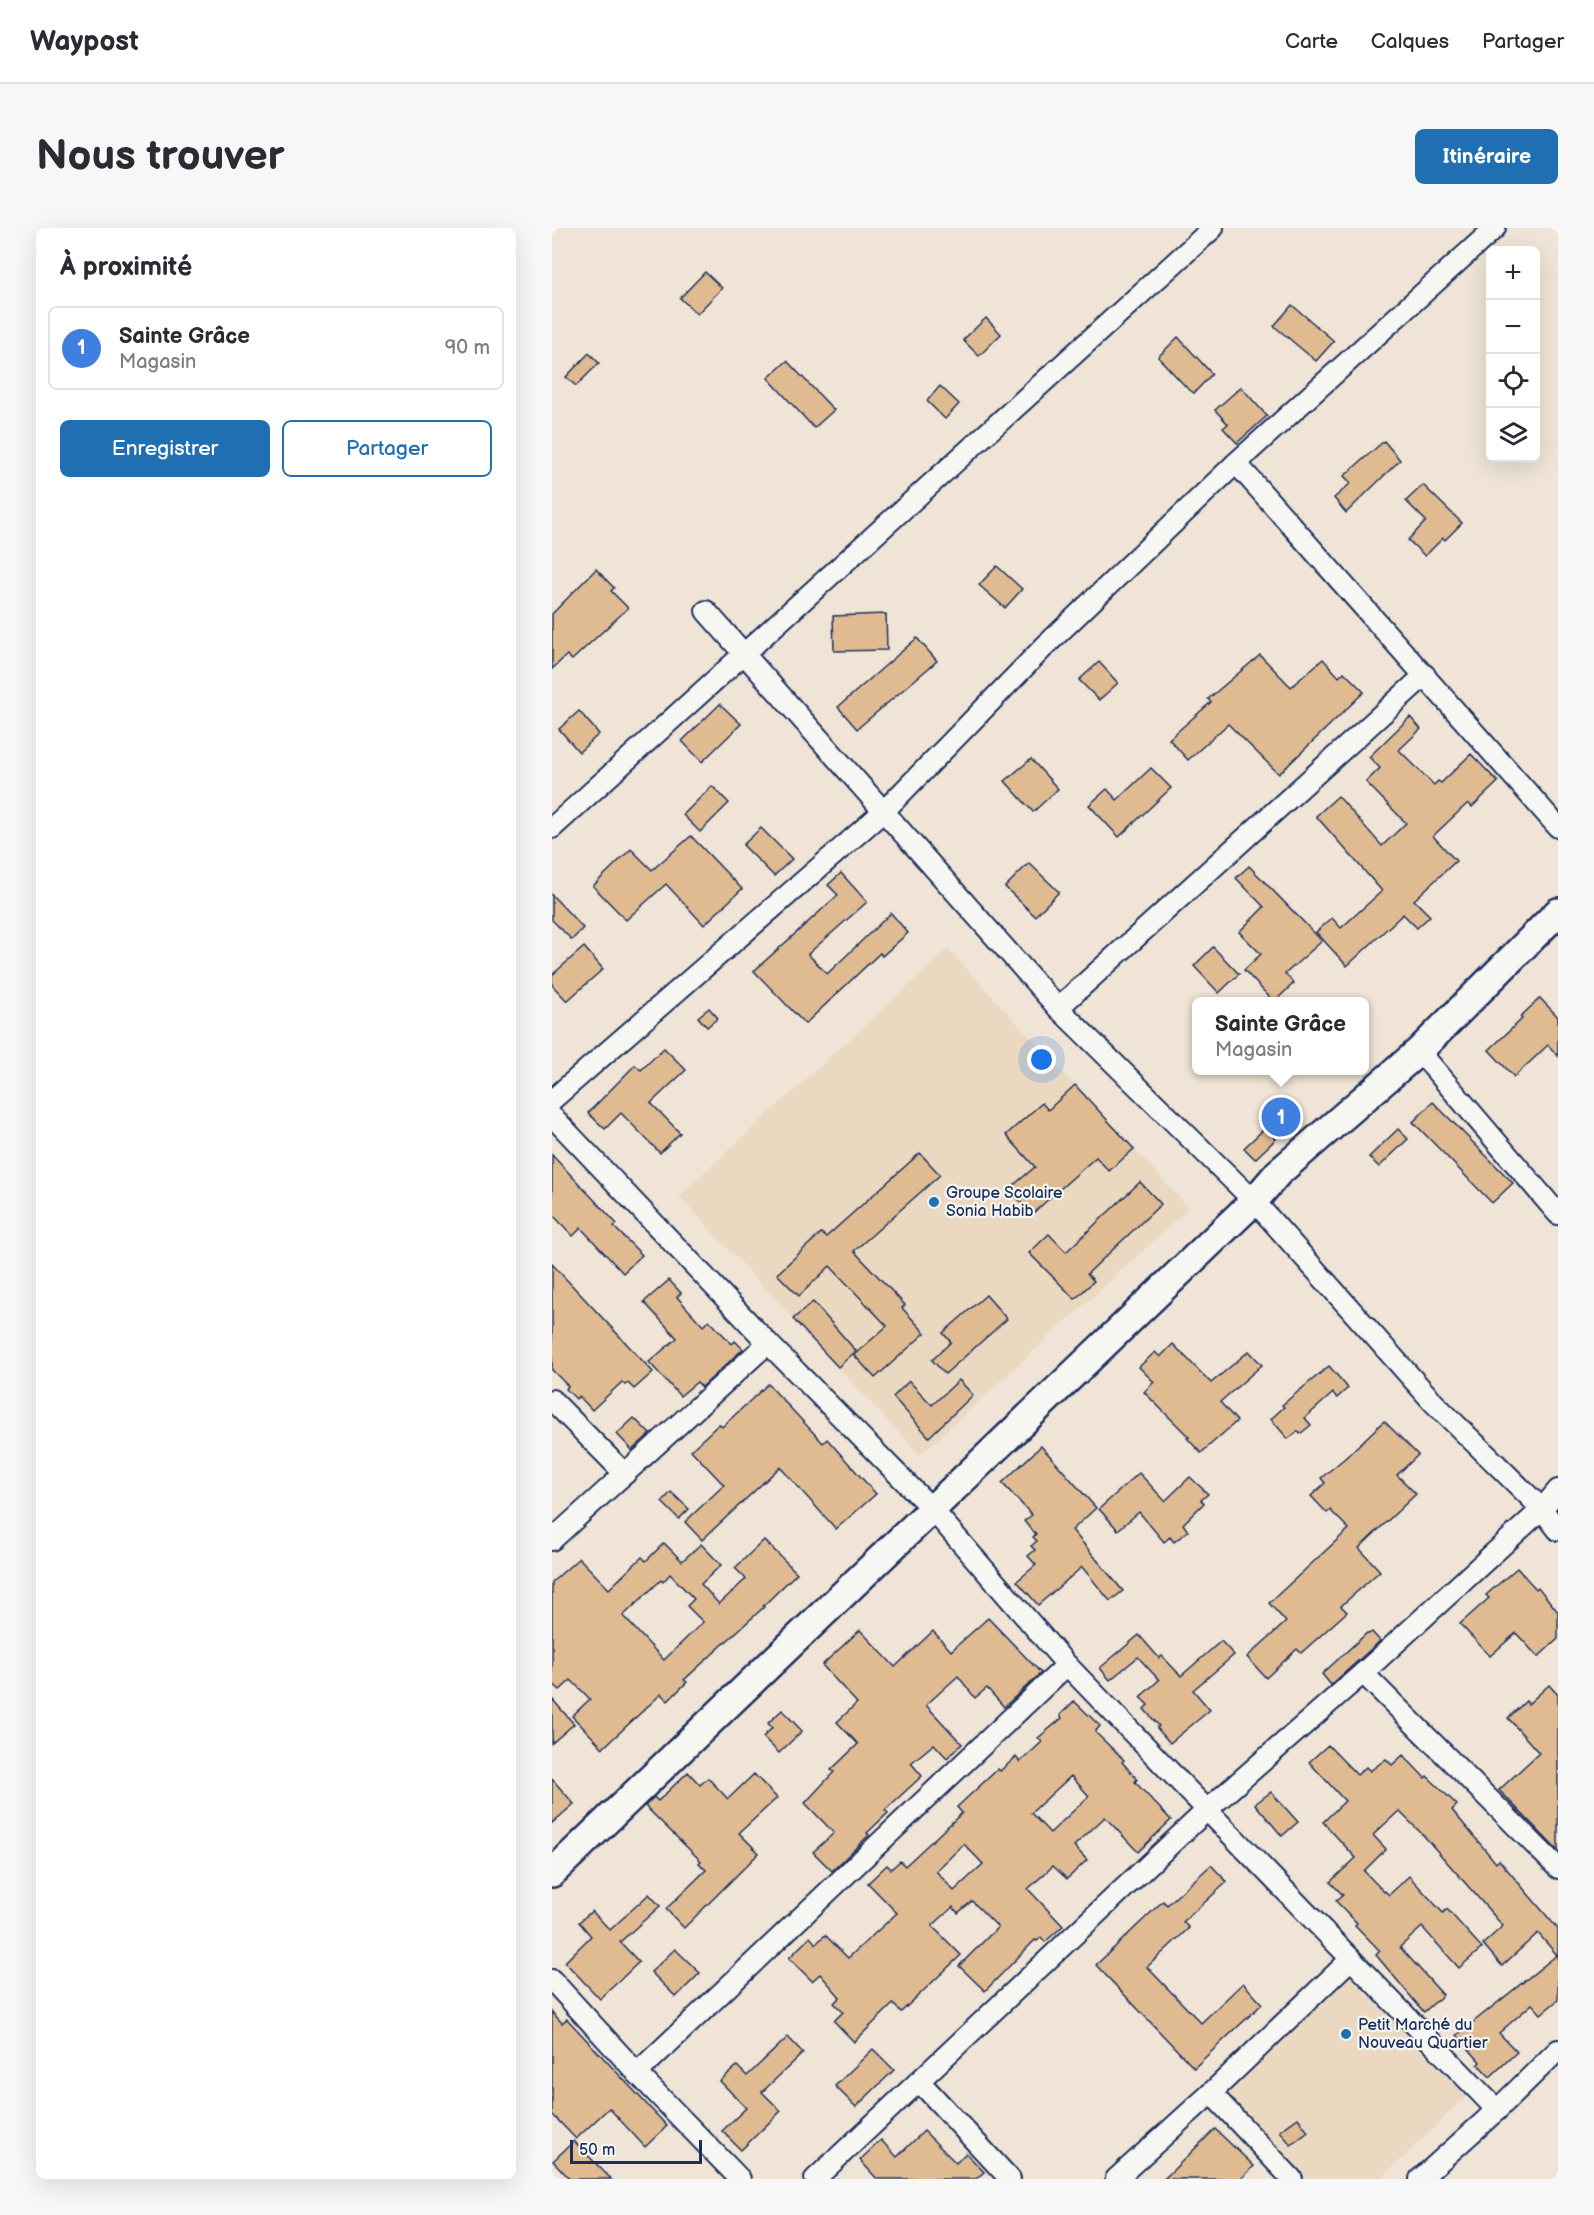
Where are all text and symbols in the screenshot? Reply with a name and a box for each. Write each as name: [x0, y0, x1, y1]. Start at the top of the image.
text: Waypost: [30, 25, 139, 58]
text: Carte: [1285, 29, 1338, 54]
text: Calques: [1371, 29, 1449, 54]
text: Partager: [1482, 29, 1564, 54]
button: Itinéraire: [1415, 129, 1558, 184]
text: Nous trouver: [36, 131, 284, 182]
map controls: [1486, 246, 1540, 462]
button: +: [1486, 246, 1540, 300]
text: À proximité: [60, 252, 192, 283]
button: −: [1486, 300, 1540, 354]
text: Sainte Grâce: [119, 323, 250, 350]
text: 1: [77, 336, 86, 360]
text: 90 m: [445, 336, 490, 360]
text: Magasin: [119, 350, 196, 374]
button: locate: [1486, 354, 1540, 408]
button: layers: [1486, 408, 1540, 462]
button: Enregistrer: [60, 420, 270, 477]
button: Partager: [282, 420, 492, 477]
popup: [1192, 997, 1369, 1075]
text: Sainte Grâce: [1215, 1011, 1346, 1038]
text: Magasin: [1215, 1038, 1292, 1062]
your location: [1027, 1045, 1056, 1074]
pin: 1: [1262, 1094, 1300, 1140]
place label: Groupe Scolaire Sonia Habib: [946, 1184, 1063, 1221]
marker: Groupe Scolaire Sonia Habib: [927, 1195, 941, 1209]
place label: Petit Marché du Nouveau Quartier: [1358, 2016, 1488, 2053]
marker: Petit Marché du Nouveau Quartier: [1339, 2027, 1353, 2041]
scale bar: [570, 2137, 702, 2164]
text: 50 m: [579, 2141, 615, 2160]

